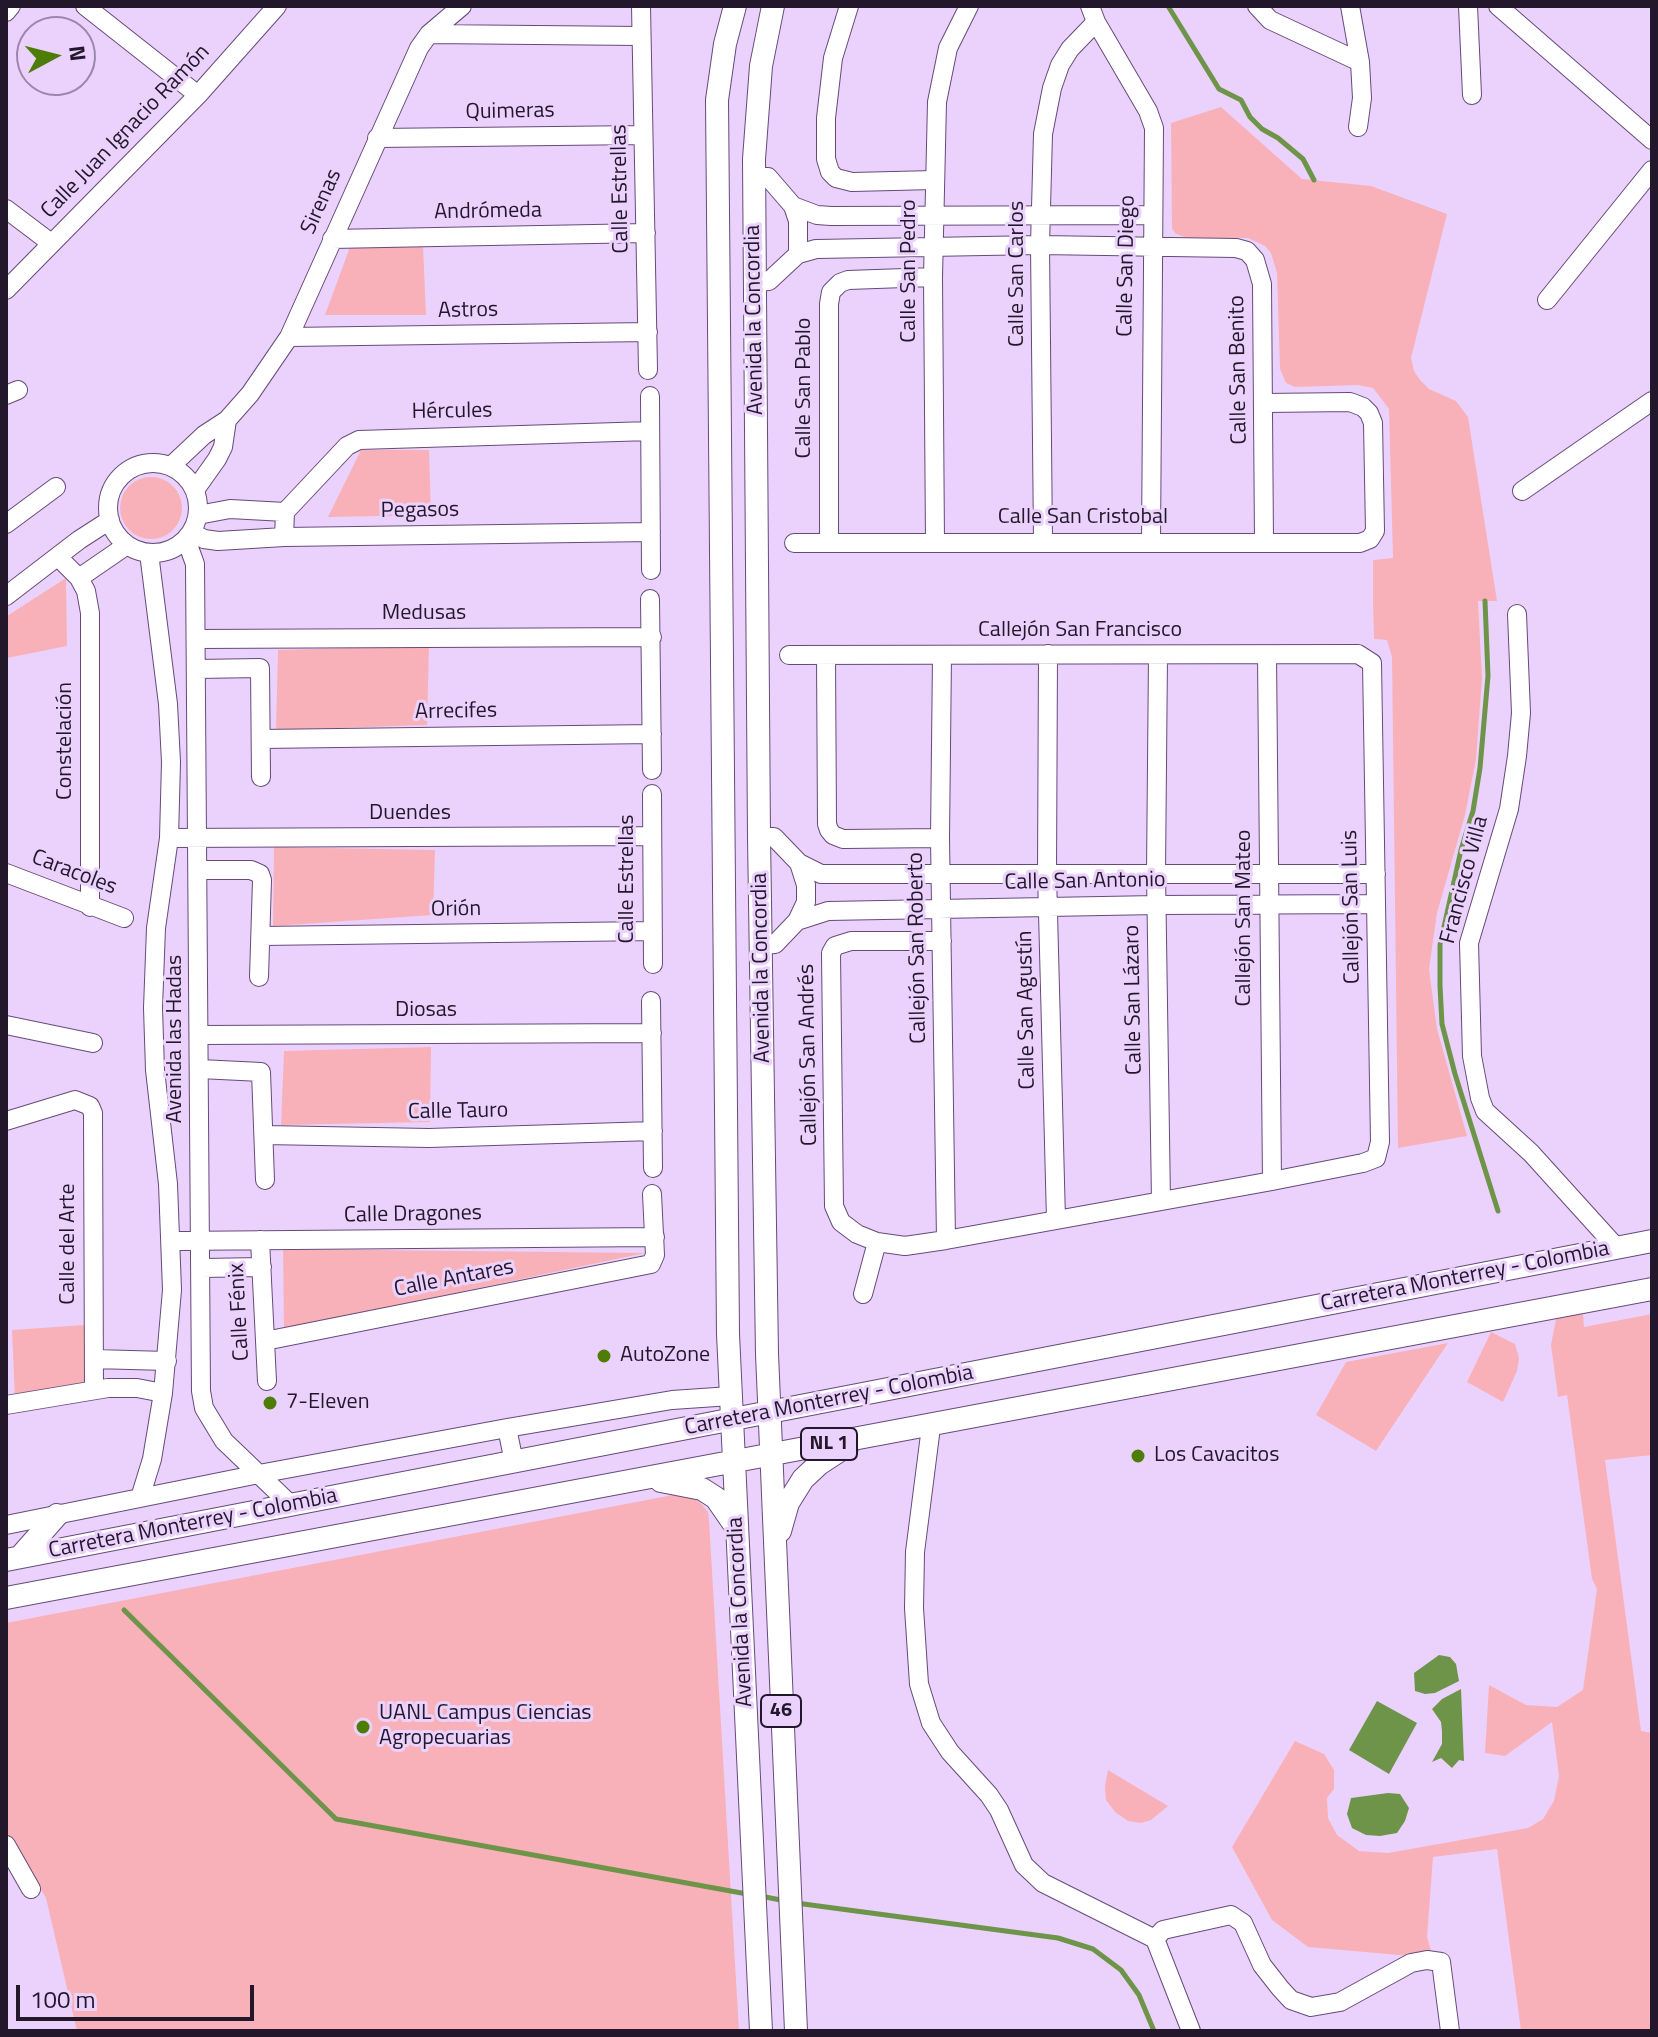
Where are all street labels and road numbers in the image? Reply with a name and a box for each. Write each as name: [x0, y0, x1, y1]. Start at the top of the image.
street label: Calle Juan Ignacio Ramón: [36, 40, 216, 224]
street label: Quimeras: [465, 98, 555, 126]
street label: Calle Estrellas: [607, 124, 635, 254]
street label: Sirenas: [296, 165, 348, 239]
street label: Calle San Diego: [1113, 195, 1141, 337]
street label: Andrómeda: [434, 198, 542, 226]
street label: Calle San Pedro: [897, 199, 923, 343]
street label: Calle San Carlos: [1005, 201, 1031, 347]
street label: Avenida la Concordia: [740, 225, 770, 415]
street label: Calle San Benito: [1224, 295, 1254, 445]
street label: Astros: [438, 297, 498, 325]
street label: Calle San Pablo: [792, 318, 818, 458]
street label: Hércules: [411, 398, 493, 426]
street label: Pegasos: [381, 497, 459, 525]
street label: Calle San Cristobal: [998, 505, 1168, 531]
street label: Medusas: [382, 601, 466, 627]
street label: Callejón San Francisco: [978, 618, 1182, 644]
street label: Constelación: [53, 682, 79, 800]
street label: Arrecifes: [415, 698, 497, 726]
street label: Duendes: [369, 801, 451, 827]
street label: Francisco Villa: [1435, 813, 1495, 947]
street label: Calle Estrellas: [615, 814, 641, 944]
street label: Callejón San Mateo: [1232, 830, 1258, 1006]
street label: Callejón San Luis: [1337, 830, 1367, 984]
street label: Caracoles: [28, 845, 120, 901]
street label: Callejón San Roberto: [903, 852, 933, 1044]
street label: Calle San Antonio: [1004, 867, 1166, 897]
street label: Avenida la Concordia: [747, 873, 777, 1063]
street label: Orión: [431, 896, 481, 924]
street label: Calle San Lázaro: [1119, 925, 1149, 1075]
street label: Calle San Agustín: [1012, 930, 1042, 1090]
street label: Avenida las Hadas: [163, 955, 189, 1123]
street label: Callejón San Andrés: [794, 964, 824, 1146]
street label: Diosas: [395, 998, 457, 1024]
street label: Calle Tauro: [408, 1098, 508, 1126]
street label: Calle del Arte: [56, 1183, 82, 1305]
street label: Calle Dragones: [344, 1201, 482, 1229]
street label: Carretera Monterrey - Colombia: [1318, 1236, 1612, 1318]
street label: Calle Antares: [392, 1254, 516, 1304]
street label: Calle Fénix: [224, 1262, 256, 1362]
street label: Carretera Monterrey - Colombia: [682, 1360, 976, 1442]
road number: NL 1: [801, 1428, 857, 1460]
street label: Carretera Monterrey - Colombia: [46, 1483, 340, 1565]
street label: Avenida la Concordia: [723, 1516, 759, 1708]
road number: 46: [761, 1695, 801, 1727]

